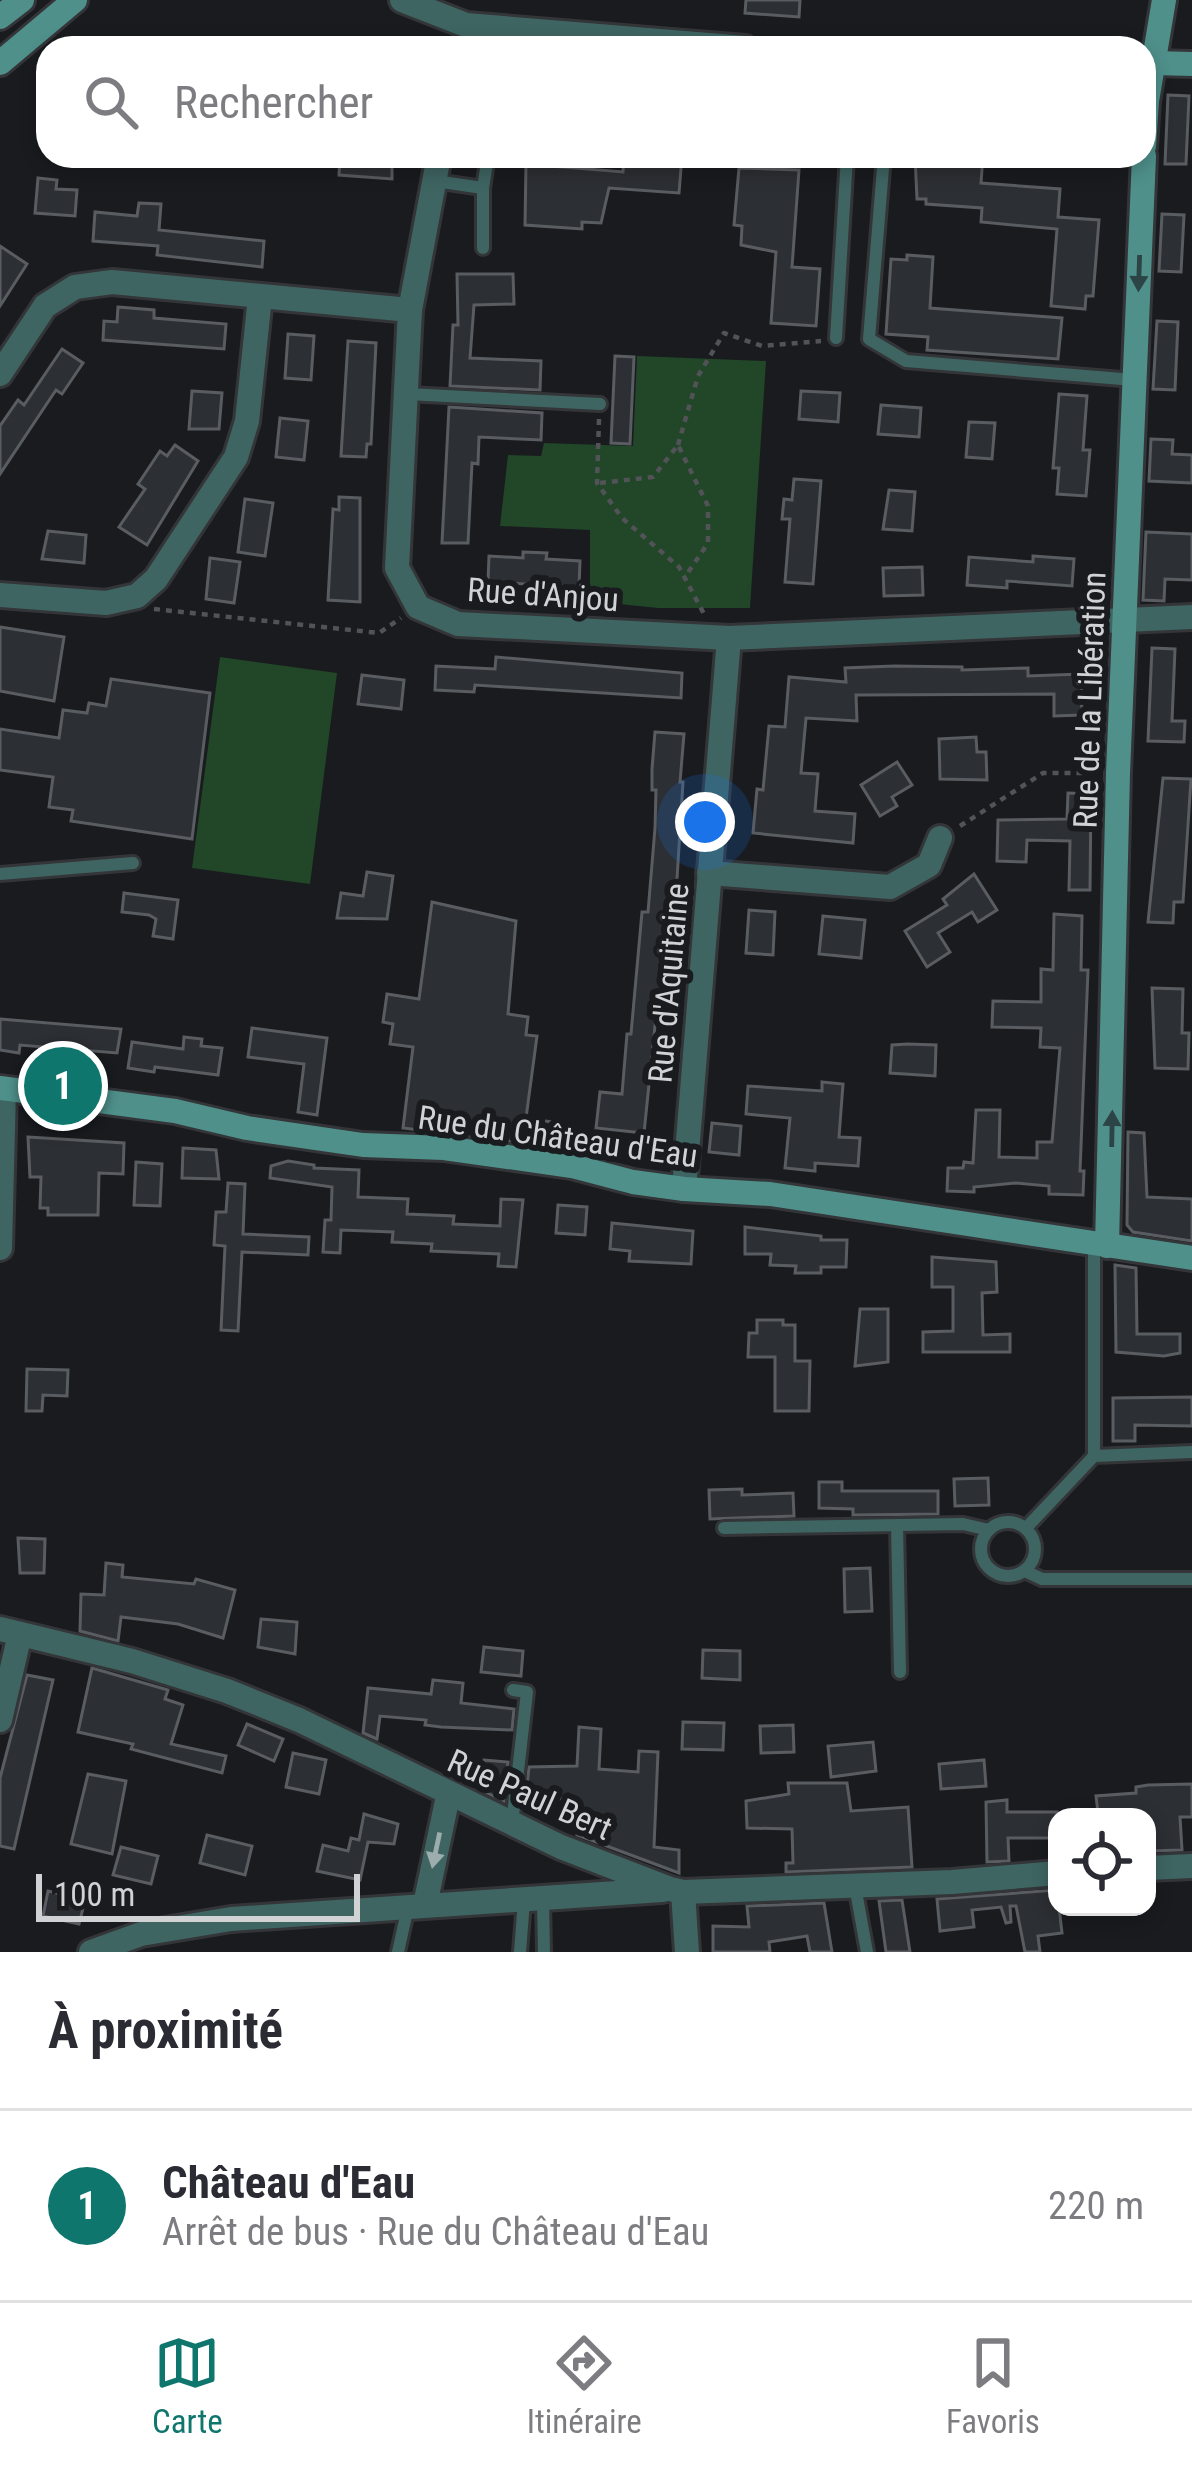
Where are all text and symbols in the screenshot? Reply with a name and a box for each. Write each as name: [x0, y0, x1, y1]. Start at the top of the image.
search box: [36, 36, 1156, 168]
icon: search: [78, 69, 144, 135]
text: Rechercher: [174, 76, 373, 129]
one-way arrow: [1129, 255, 1148, 293]
street label: Rue d'Anjou: [466, 570, 620, 619]
street label: Rue de la Libération: [1066, 571, 1113, 829]
your location: [675, 792, 735, 852]
street label: Rue d'Aquitaine: [640, 882, 697, 1085]
pin: 1: [24, 1041, 102, 1131]
street label: Rue du Château d'Eau: [416, 1098, 700, 1175]
one-way arrow: [1102, 1109, 1121, 1147]
street label: Rue Paul Bert: [442, 1741, 618, 1848]
map controls: [1048, 1808, 1156, 1916]
button: locate: [1048, 1808, 1156, 1916]
one-way arrow: [426, 1832, 445, 1870]
scale bar: [36, 1868, 360, 1921]
text: 100 m: [54, 1875, 135, 1914]
text: À proximité: [48, 2001, 283, 2060]
text: Château d'Eau: [162, 2156, 415, 2209]
text: 1: [77, 2183, 97, 2229]
text: 220 m: [1048, 2183, 1144, 2229]
text: Arrêt de bus · Rue du Château d'Eau: [162, 2209, 709, 2255]
tab: Carte: [152, 2330, 223, 2441]
tab: Itinéraire: [527, 2330, 642, 2441]
tab: Favoris: [946, 2330, 1040, 2441]

